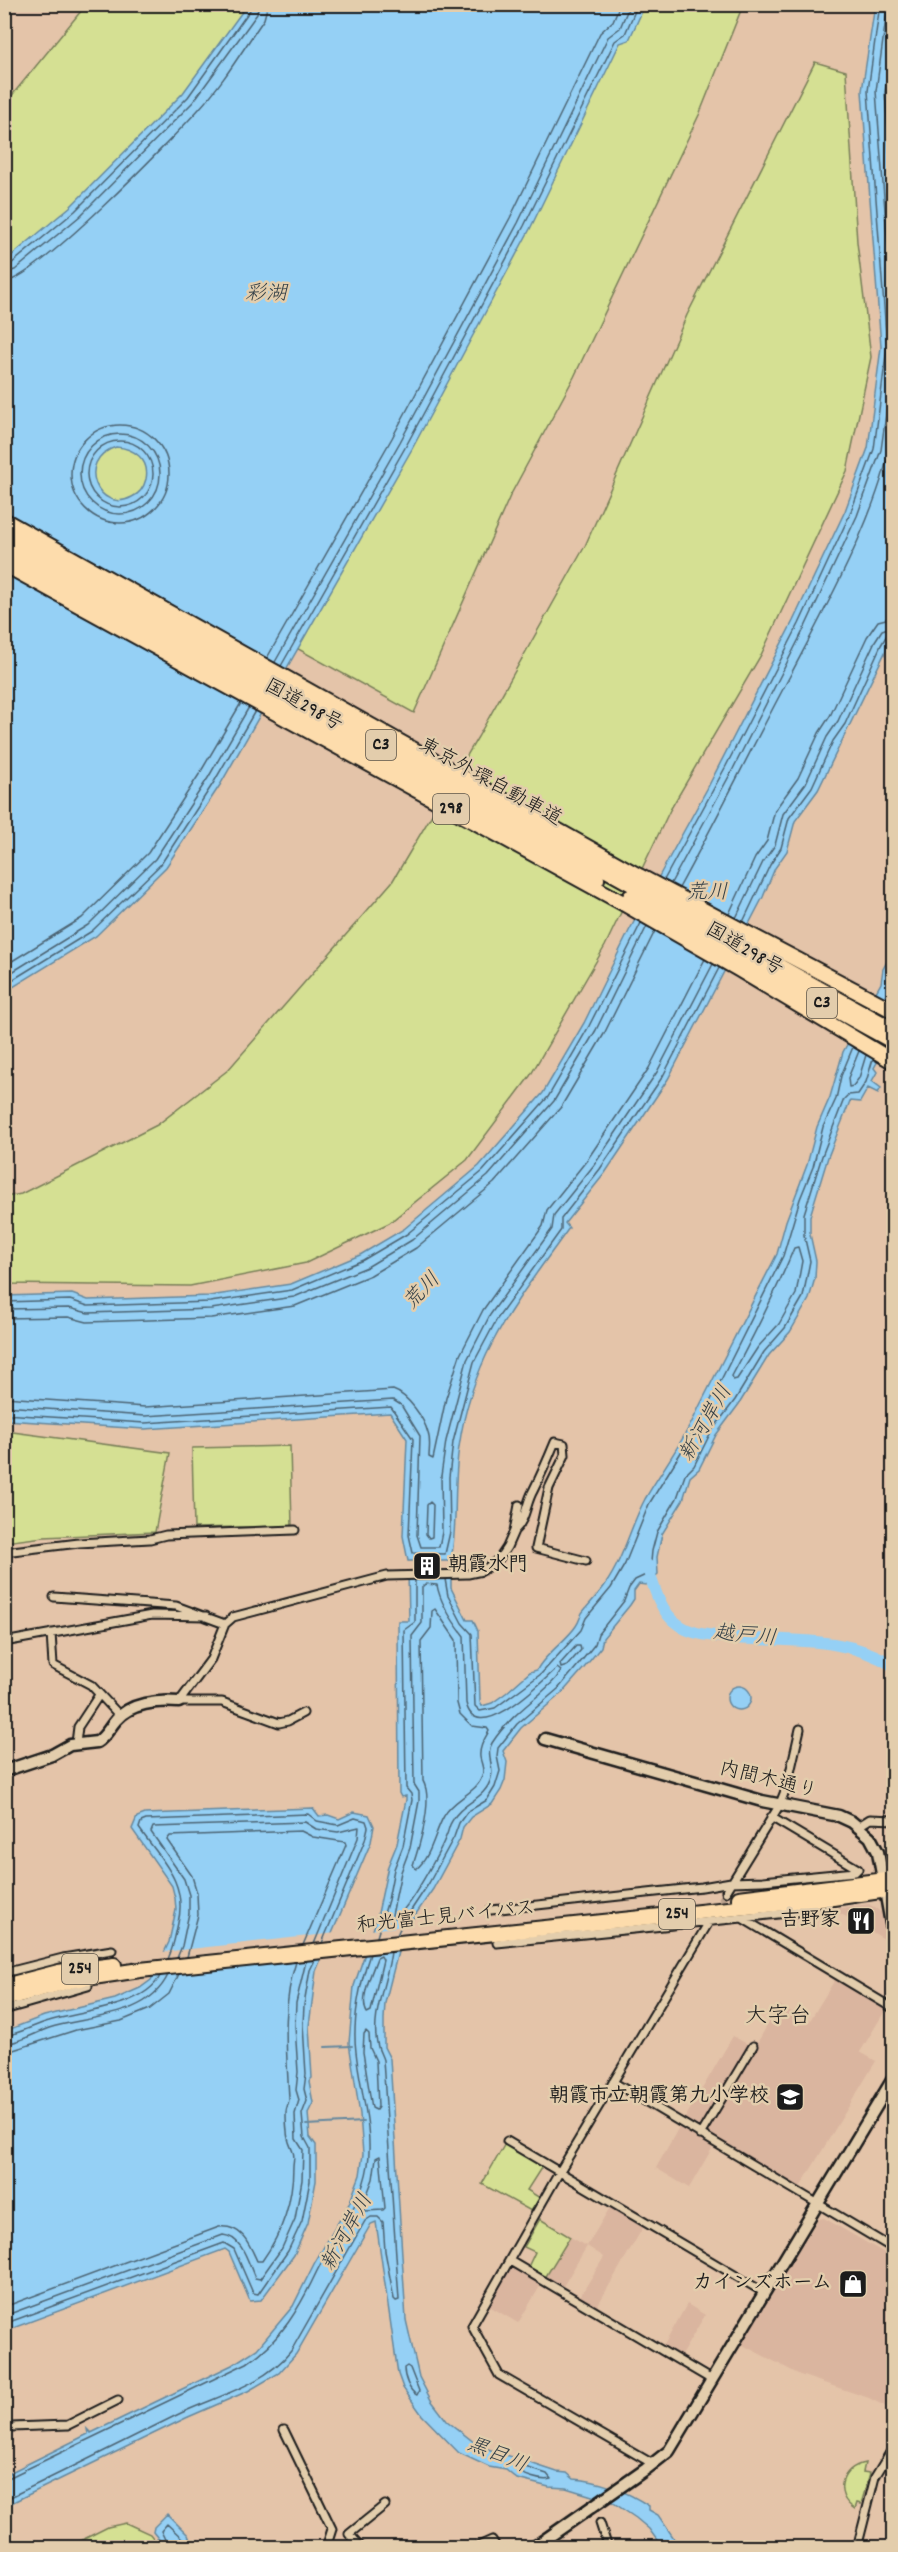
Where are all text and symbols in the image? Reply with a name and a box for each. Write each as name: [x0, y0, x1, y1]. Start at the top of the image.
water label: 彩湖: [245, 280, 289, 310]
street label: 国道298号: [259, 673, 347, 739]
road number: C3: [366, 730, 396, 760]
street label: 東京外環自動車道: [413, 732, 567, 834]
road number: 298: [433, 794, 469, 824]
water label: 荒川: [686, 879, 728, 909]
street label: 国道298号: [700, 916, 788, 984]
road number: C3: [807, 988, 837, 1018]
water label: 荒川: [398, 1266, 448, 1318]
water label: 新河岸川: [673, 1380, 741, 1468]
building icon: 朝霞水門: [411, 1550, 443, 1582]
place label: 朝霞水門: [448, 1552, 528, 1580]
water label: 越戸川: [711, 1619, 778, 1655]
street label: 内間木通り: [716, 1755, 820, 1807]
street label: 和光富士見バイパス: [355, 1895, 537, 1941]
road number: 254: [659, 1899, 695, 1929]
restaurant icon: 吉野家: [845, 1905, 877, 1937]
place label: 吉野家: [780, 1907, 840, 1935]
road number: 254: [62, 1954, 98, 1984]
district label: 大字台: [745, 2002, 811, 2033]
school or university icon: 朝霞市立朝霞第九小学校: [774, 2081, 806, 2113]
place label: 朝霞市立朝霞第九小学校: [549, 2083, 769, 2111]
water label: 新河岸川: [315, 2189, 381, 2277]
shop icon: カインズホーム: [837, 2268, 869, 2300]
place label: カインズホーム: [693, 2270, 832, 2298]
water label: 黒目川: [462, 2430, 532, 2482]

